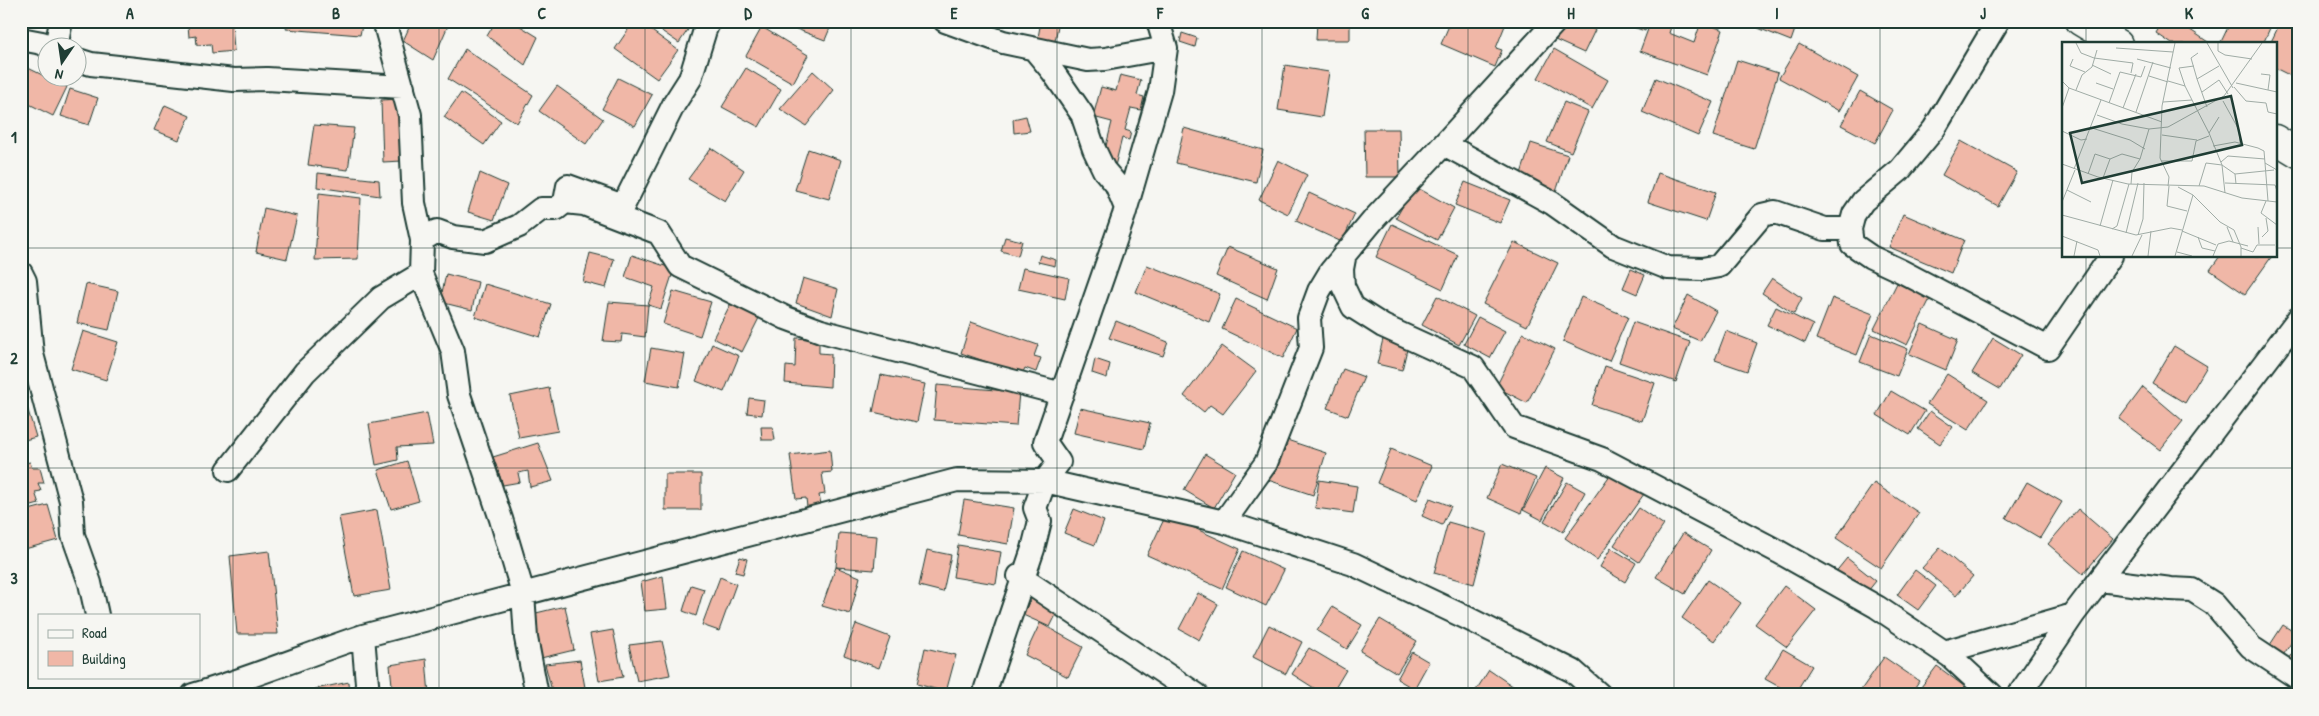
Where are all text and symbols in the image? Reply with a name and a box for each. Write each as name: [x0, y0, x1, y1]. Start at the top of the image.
text: A: [126, 2, 134, 24]
text: B: [332, 2, 340, 24]
text: C: [538, 2, 547, 24]
text: D: [744, 2, 752, 24]
text: E: [950, 2, 958, 24]
text: F: [1156, 2, 1164, 24]
text: G: [1361, 2, 1369, 24]
text: H: [1567, 2, 1575, 24]
text: I: [1775, 2, 1779, 24]
text: J: [1980, 2, 1986, 24]
text: K: [2185, 2, 2194, 24]
north arrow: [38, 38, 88, 88]
inset map: [2062, 42, 2276, 258]
text: N: [53, 65, 65, 85]
text: 1: [11, 126, 17, 148]
text: 2: [10, 347, 18, 369]
text: 3: [10, 567, 18, 589]
legend: [38, 614, 200, 678]
text: Road: [82, 622, 107, 643]
text: Building: [82, 648, 126, 669]

